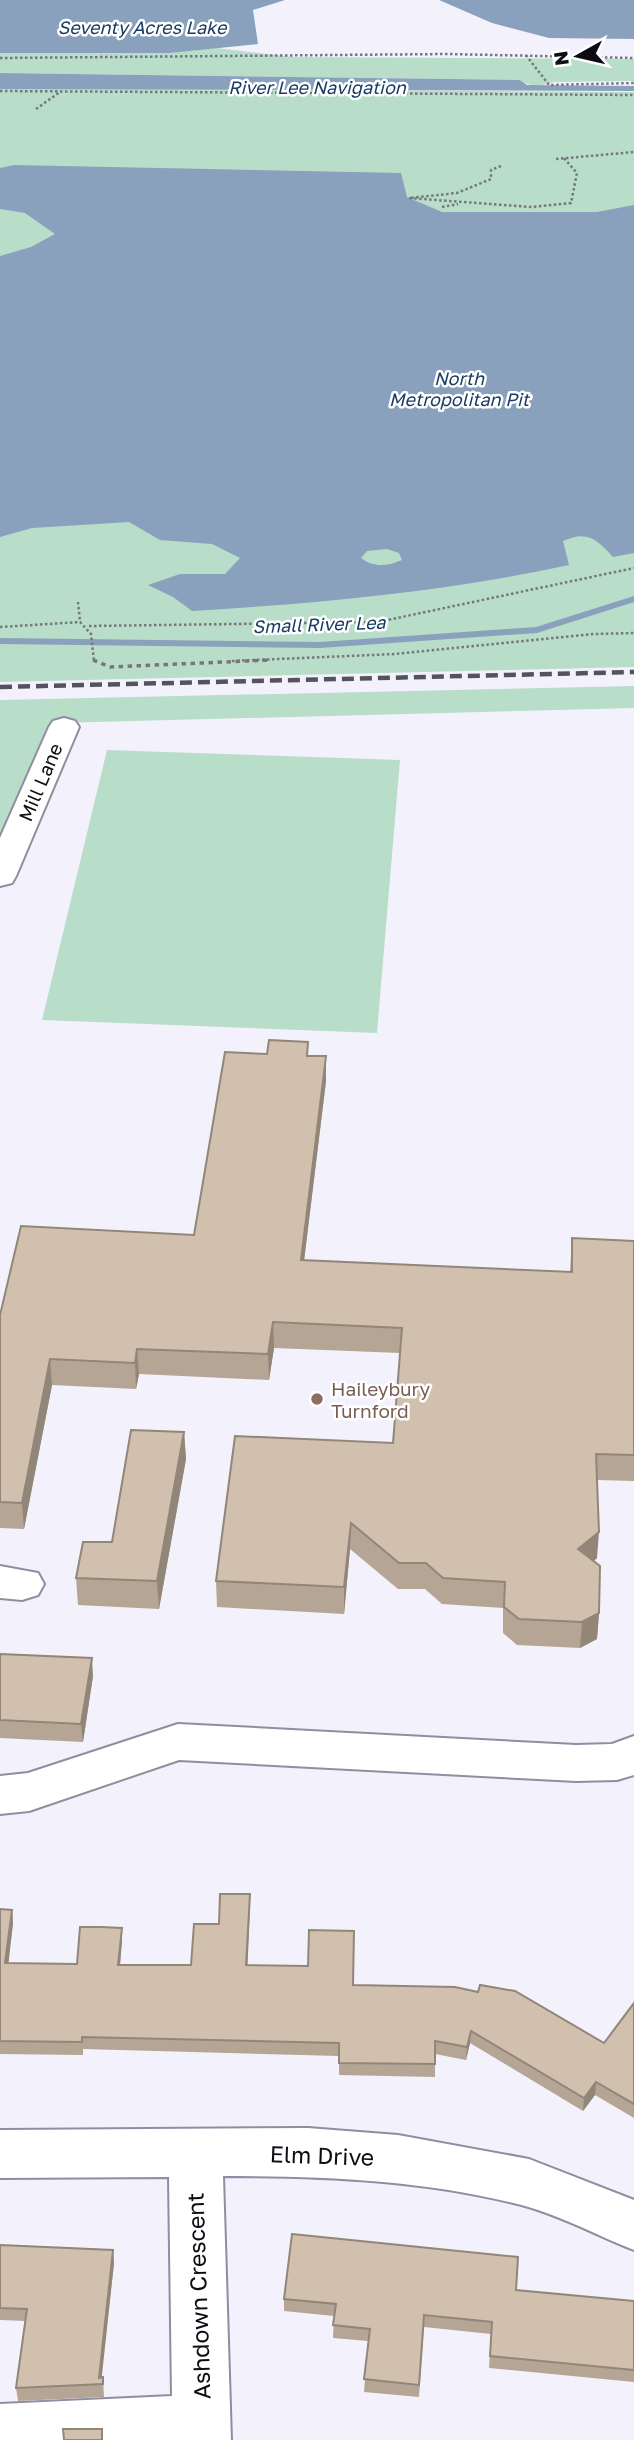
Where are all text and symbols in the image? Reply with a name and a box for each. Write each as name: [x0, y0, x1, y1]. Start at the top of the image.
water label: Seventy Acres Lake: [58, 16, 228, 38]
north arrow: [543, 21, 613, 91]
text: N: [548, 50, 573, 67]
water label: River Lee Navigation: [228, 76, 407, 98]
water label: North Metropolitan Pit: [389, 367, 531, 410]
water label: Small River Lea: [252, 611, 387, 637]
street label: Mill Lane: [13, 739, 67, 825]
place label: Haileybury Turnford: [331, 1377, 431, 1422]
marker: Haileybury Turnford: [309, 1391, 325, 1407]
street label: Elm Drive: [269, 2139, 375, 2171]
street label: Ashdown Crescent: [180, 2192, 216, 2400]

